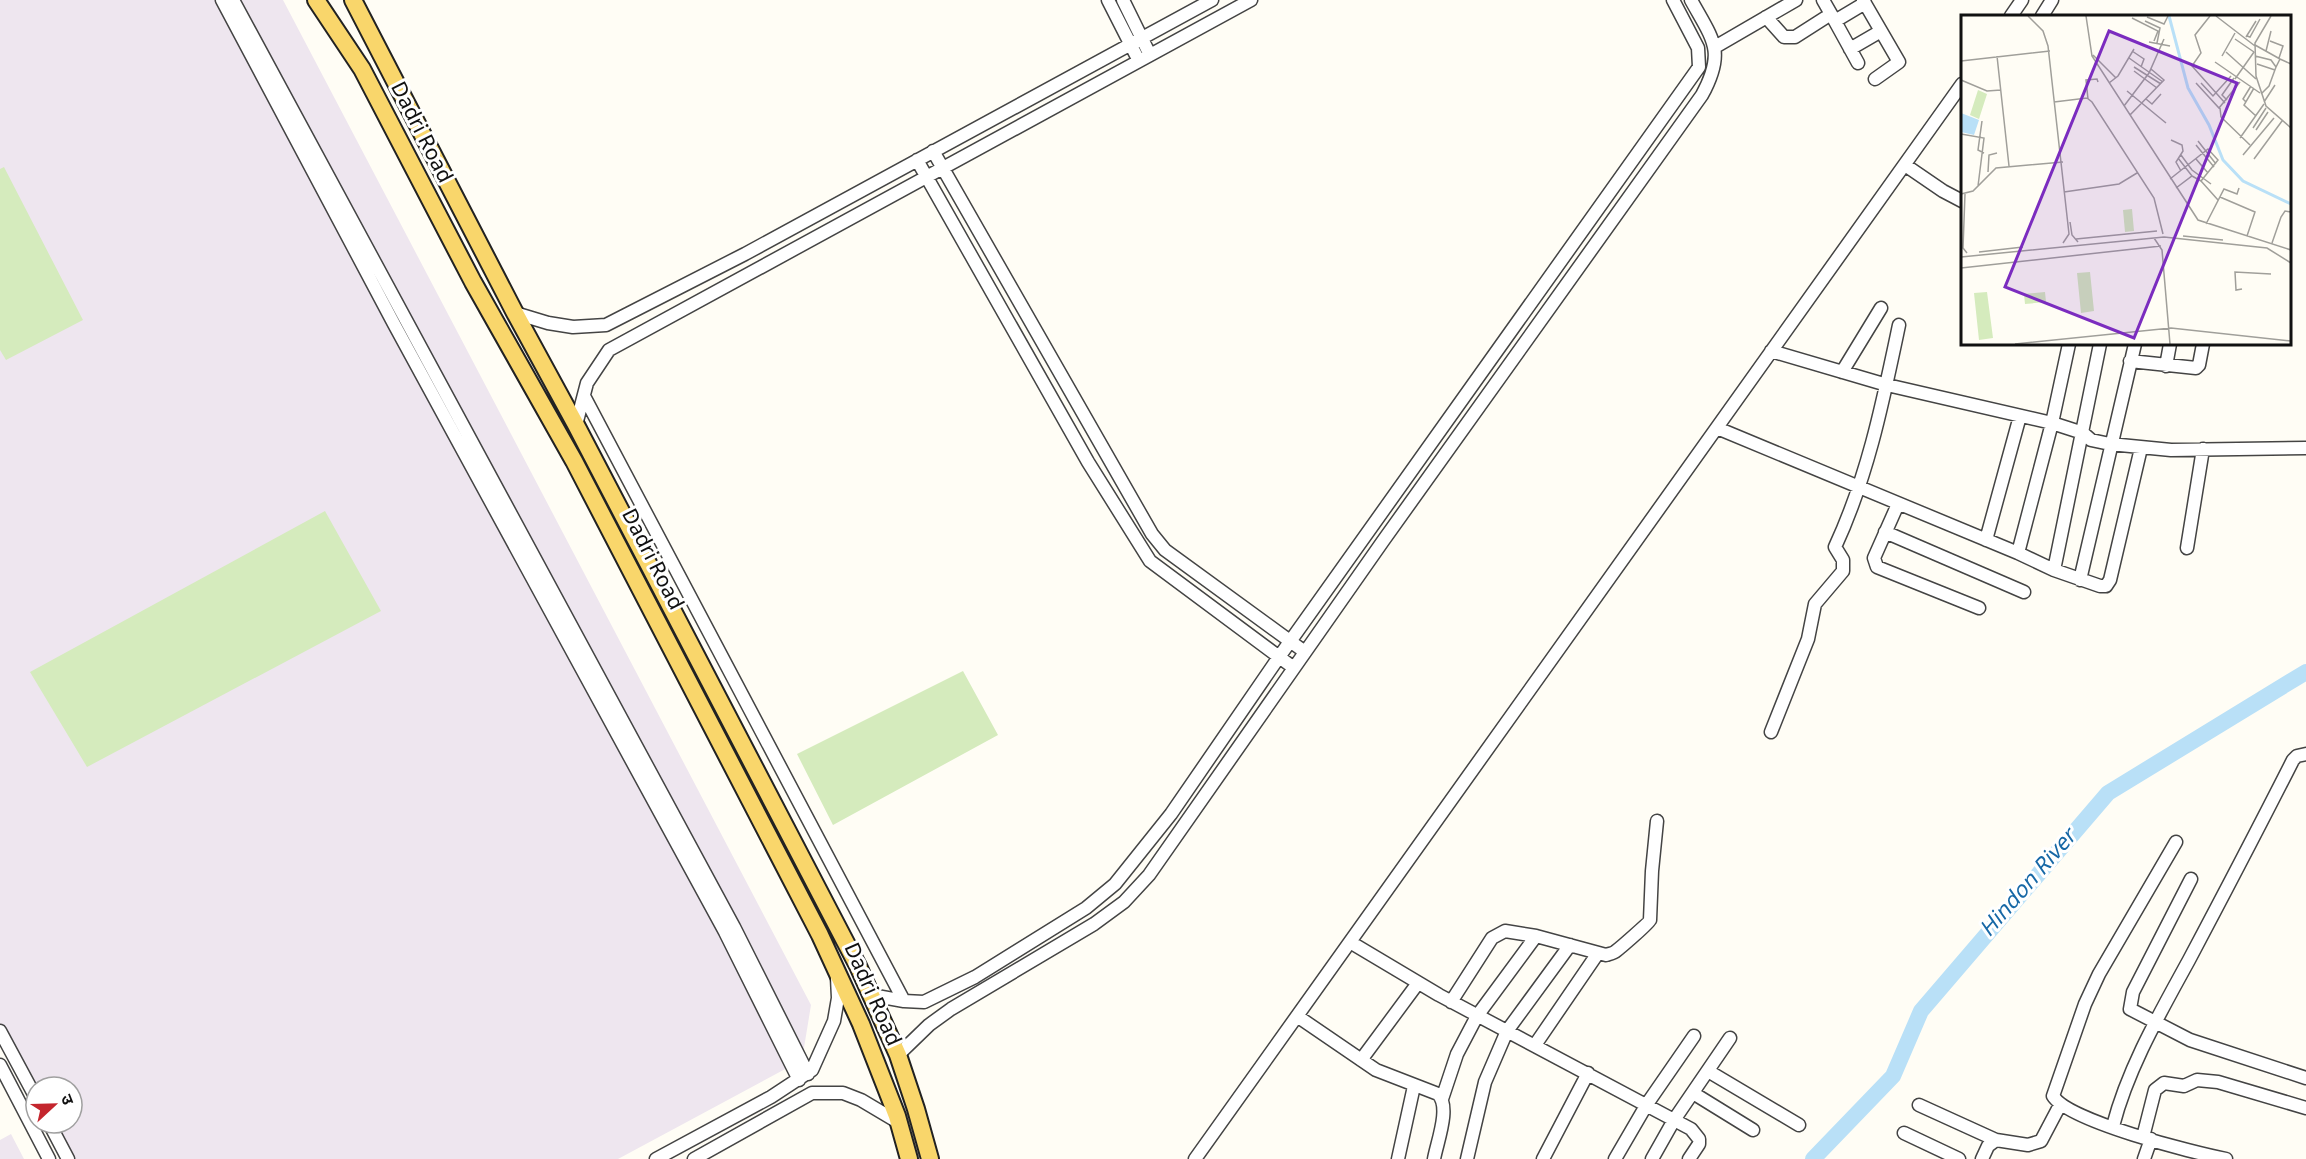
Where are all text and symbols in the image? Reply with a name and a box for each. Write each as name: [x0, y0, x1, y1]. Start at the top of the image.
inset map: [1961, 15, 2291, 345]
street label: Dadri Road: [383, 78, 457, 188]
street label: Dadri Road: [614, 505, 688, 615]
water label: Hindon River: [1974, 822, 2086, 944]
street label: Dadri Road: [836, 939, 906, 1051]
north arrow: [24, 1075, 84, 1135]
text: उ: [54, 1092, 77, 1109]

